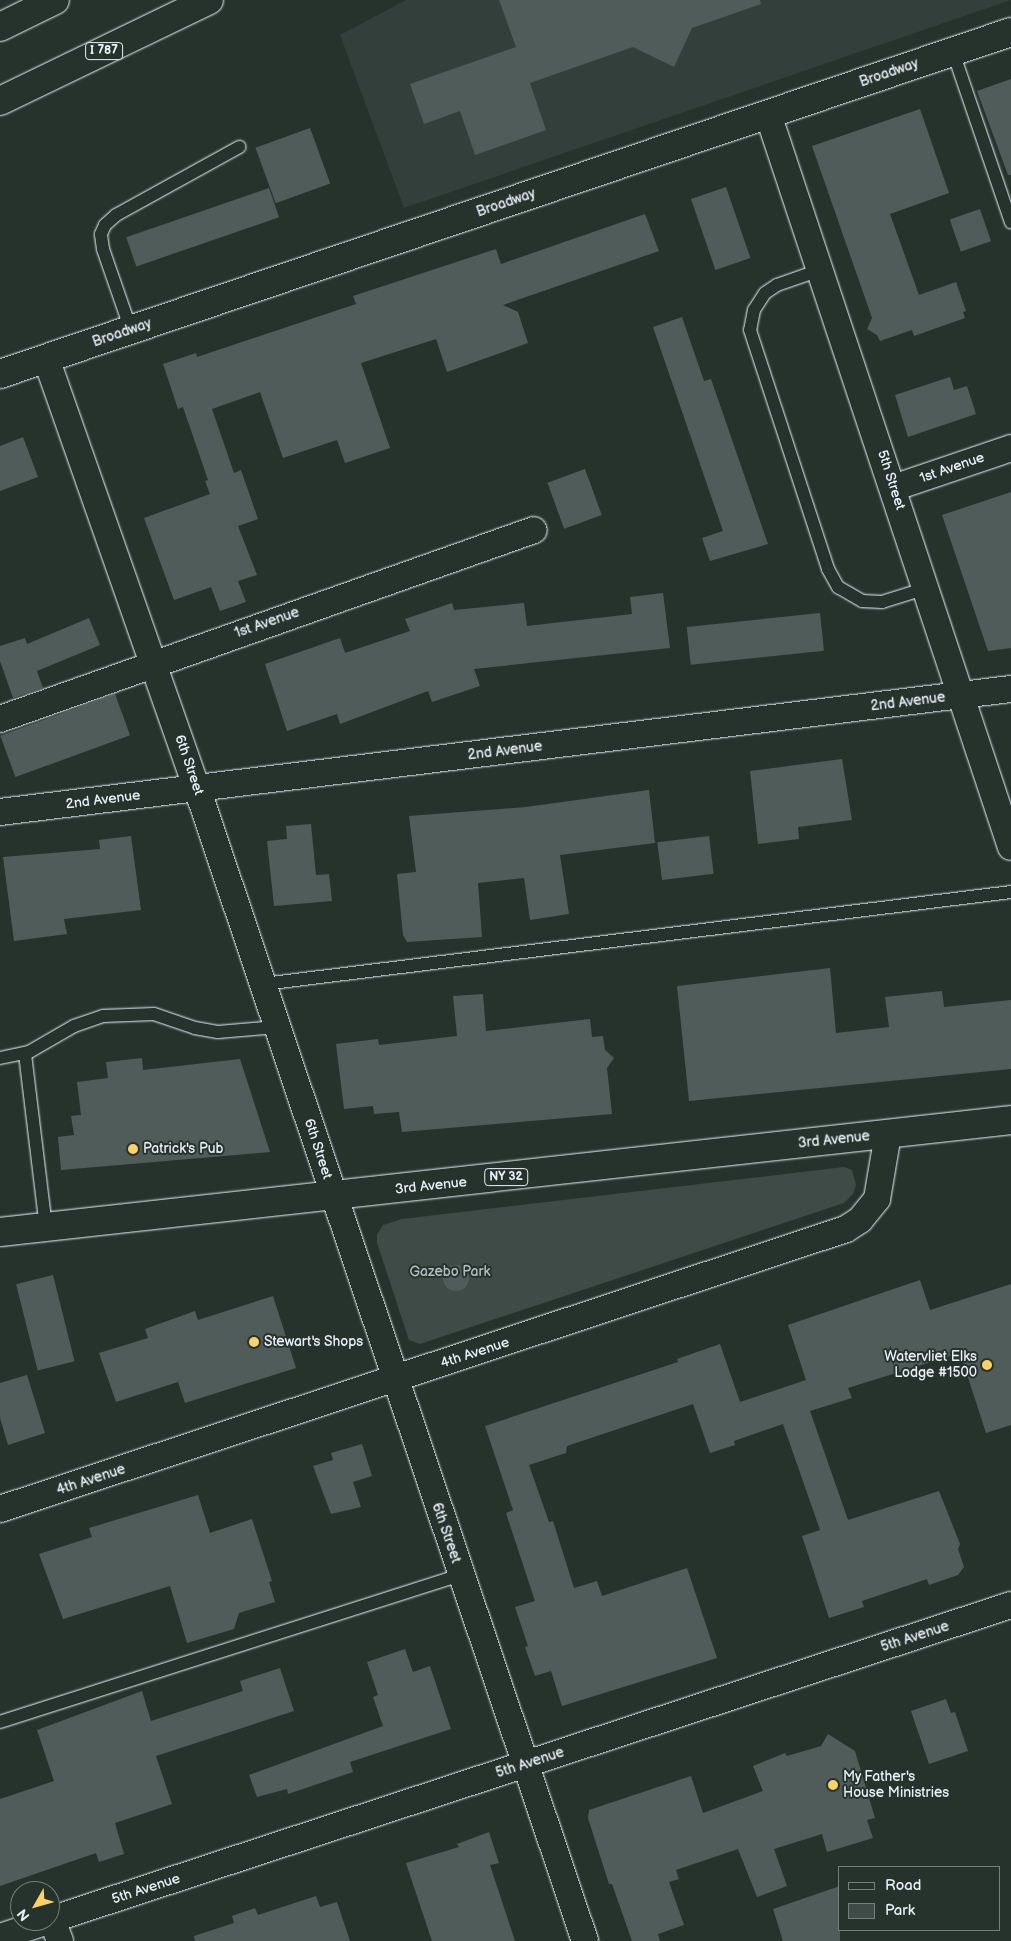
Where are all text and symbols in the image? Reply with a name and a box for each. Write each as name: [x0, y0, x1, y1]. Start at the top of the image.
road number: I 787: [84, 41, 124, 60]
street label: Broadway: [857, 55, 921, 91]
street label: Broadway: [474, 185, 538, 221]
street label: Broadway: [90, 315, 154, 351]
street label: 5th Street: [873, 448, 909, 512]
street label: 1st Avenue: [917, 449, 987, 487]
street label: 1st Avenue: [232, 604, 302, 642]
street label: 2nd Avenue: [870, 689, 946, 715]
street label: 6th Street: [171, 733, 207, 797]
street label: 2nd Avenue: [467, 738, 543, 764]
street label: 2nd Avenue: [65, 787, 141, 813]
street label: 6th Street: [300, 1117, 336, 1181]
street label: 3rd Avenue: [797, 1128, 871, 1152]
place label: Patrick's Pub: [143, 1141, 223, 1157]
marker: Patrick's Pub: [127, 1143, 139, 1155]
road number: NY 32: [484, 1168, 528, 1186]
street label: 3rd Avenue: [394, 1174, 468, 1198]
park label: Gazebo Park: [410, 1264, 490, 1280]
place label: Stewart's Shops: [264, 1334, 363, 1350]
street label: 4th Avenue: [438, 1334, 512, 1372]
marker: Stewart's Shops: [248, 1336, 260, 1348]
place label: Watervliet Elks Lodge #1500: [884, 1349, 977, 1381]
marker: Watervliet Elks Lodge #1500: [981, 1359, 993, 1371]
street label: 4th Avenue: [54, 1461, 128, 1499]
street label: 6th Street: [428, 1501, 464, 1565]
street label: 5th Avenue: [879, 1618, 951, 1656]
street label: 5th Avenue: [494, 1744, 566, 1782]
place label: My Father's House Ministries: [843, 1769, 949, 1801]
marker: My Father's House Ministries: [827, 1779, 839, 1791]
legend: [838, 1866, 1001, 1931]
street label: 5th Avenue: [110, 1870, 182, 1908]
text: Road: [885, 1876, 921, 1895]
north arrow: [10, 1881, 60, 1931]
text: Park: [885, 1901, 915, 1920]
text: N: [14, 1906, 34, 1924]

